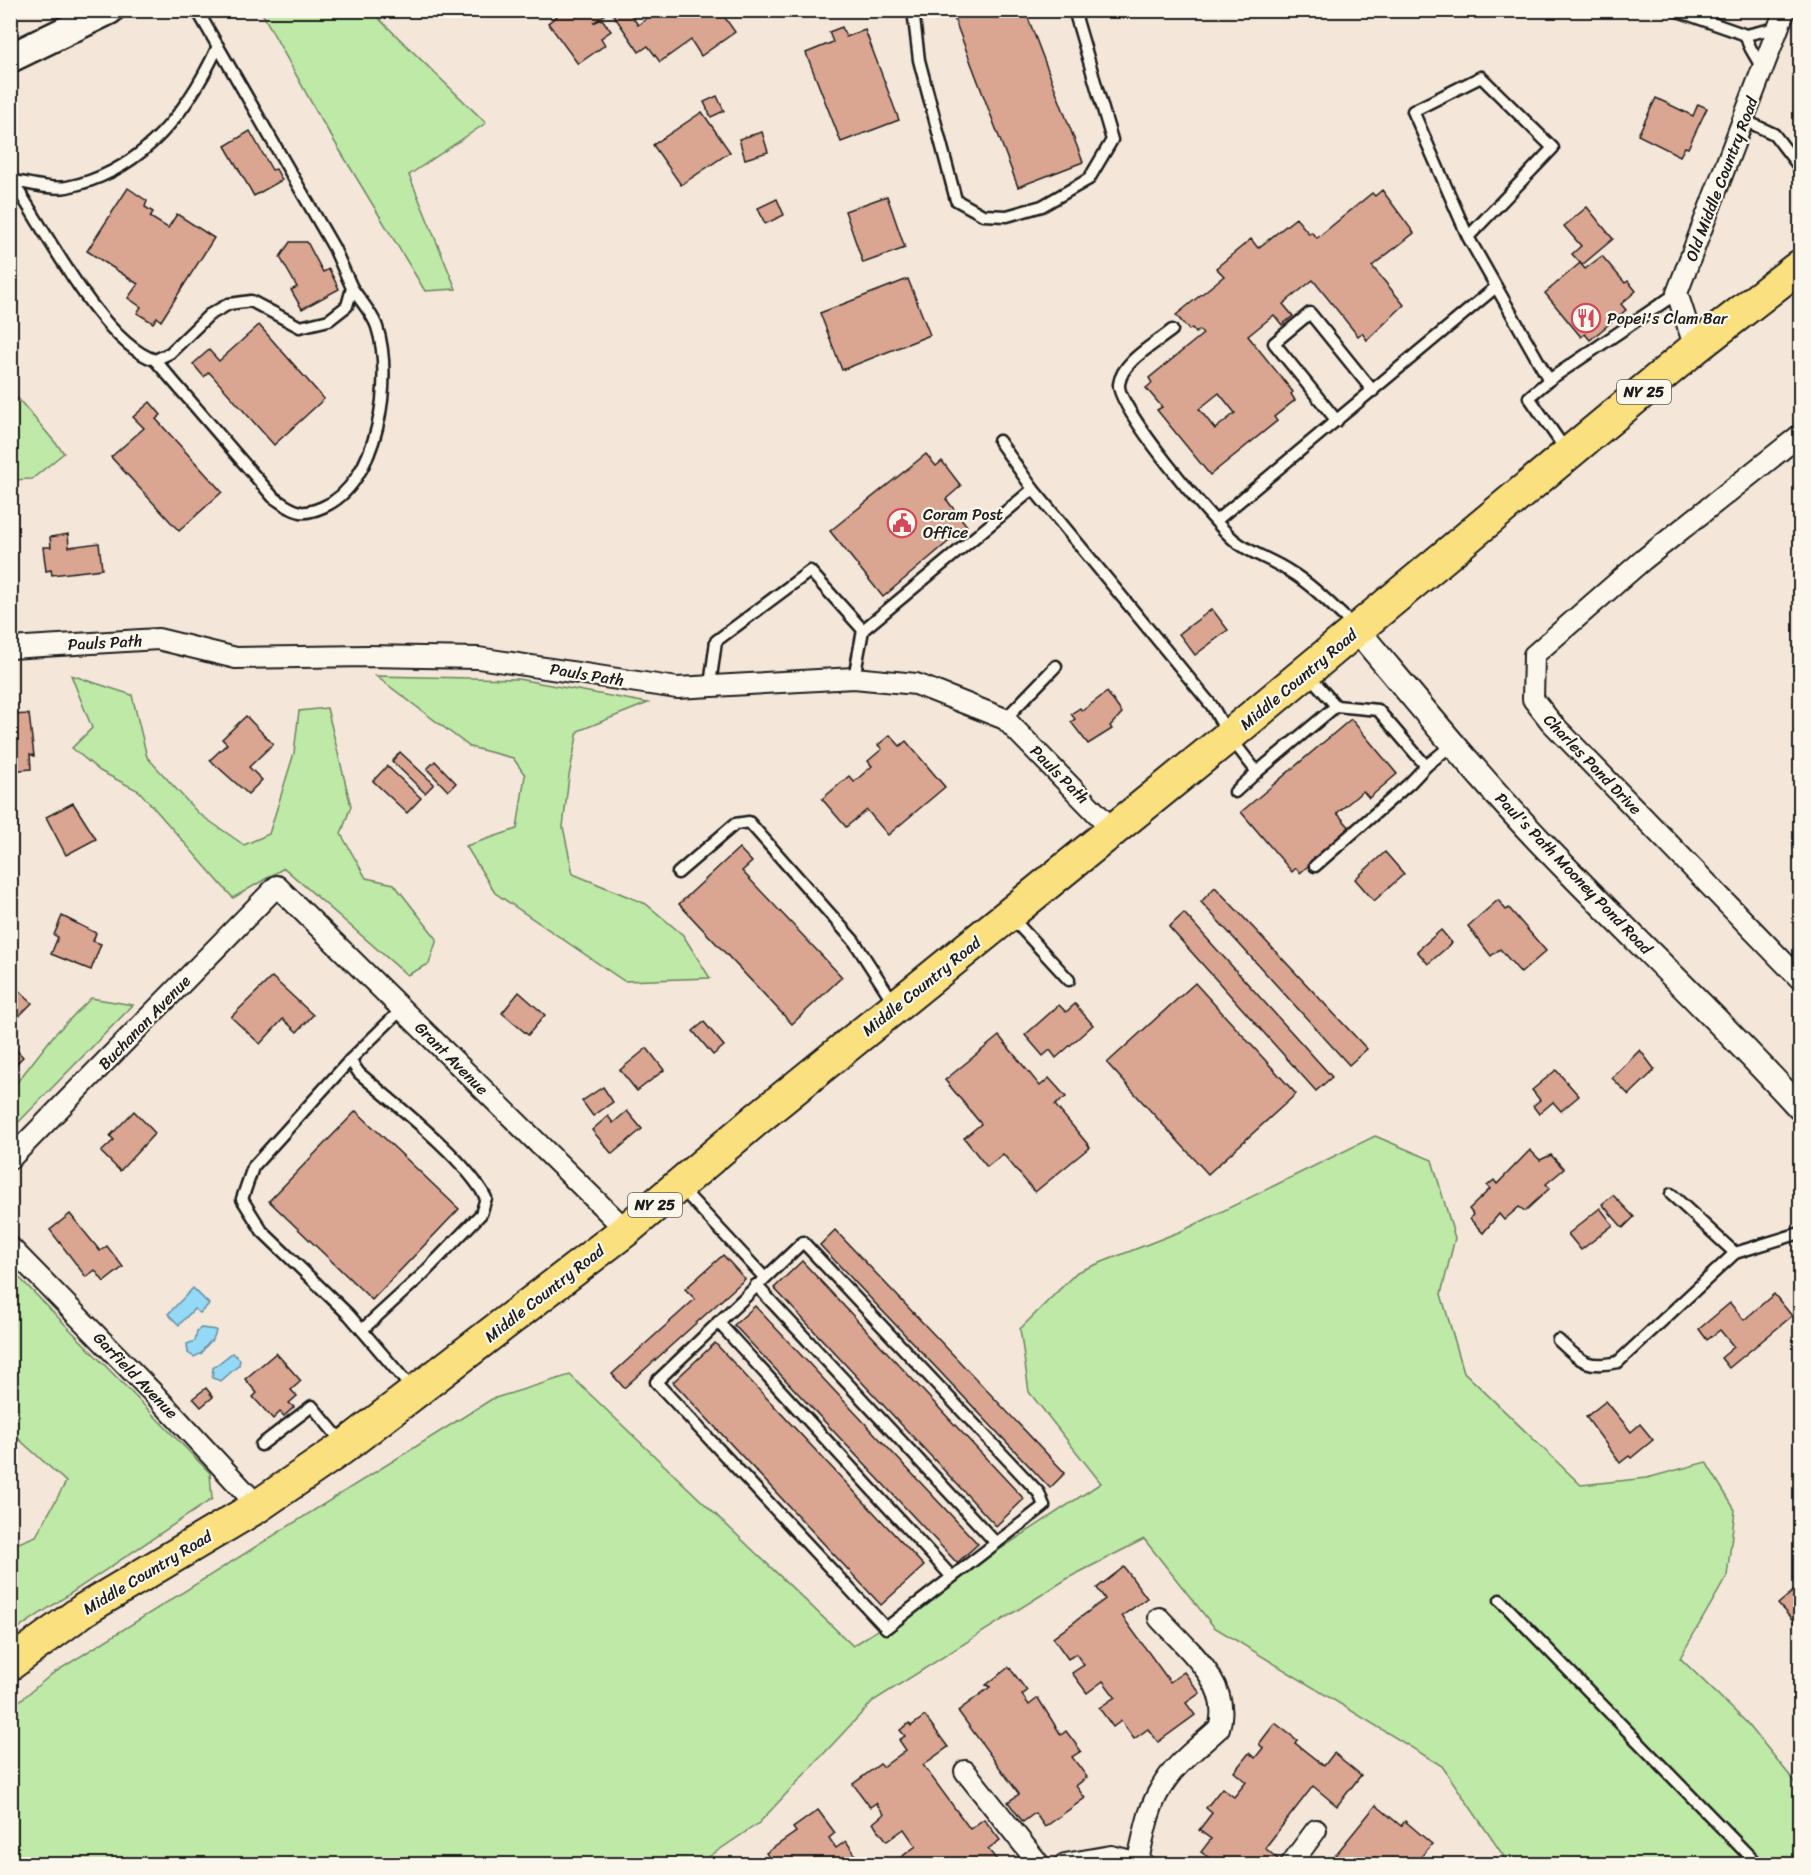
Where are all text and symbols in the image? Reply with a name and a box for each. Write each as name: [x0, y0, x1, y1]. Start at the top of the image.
street label: Old Middle Country Road: [1677, 91, 1767, 266]
restaurant icon: Popei's Clam Bar: [1570, 302, 1602, 334]
place label: Popei's Clam Bar: [1607, 304, 1729, 333]
road number: NY 25: [1617, 380, 1671, 404]
place label: Coram Post Office: [923, 500, 1003, 547]
public building icon: Coram Post Office: [886, 507, 918, 539]
street label: Middle Country Road: [1233, 620, 1365, 738]
street label: Pauls Path: [67, 626, 143, 659]
street label: Pauls Path: [548, 654, 626, 695]
street label: Charles Pond Drive: [1536, 707, 1649, 822]
street label: Pauls Path: [1023, 738, 1096, 811]
street label: Paul's Path Mooney Pond Road: [1488, 785, 1661, 963]
street label: Middle Country Road: [855, 928, 989, 1044]
street label: Buchanan Avenue: [91, 968, 198, 1077]
street label: Grant Avenue: [408, 1014, 496, 1102]
road number: NY 25: [628, 1193, 682, 1217]
street label: Middle Country Road: [478, 1236, 612, 1350]
street label: Garfield Avenue: [86, 1325, 185, 1426]
street label: Middle Country Road: [77, 1521, 219, 1623]

